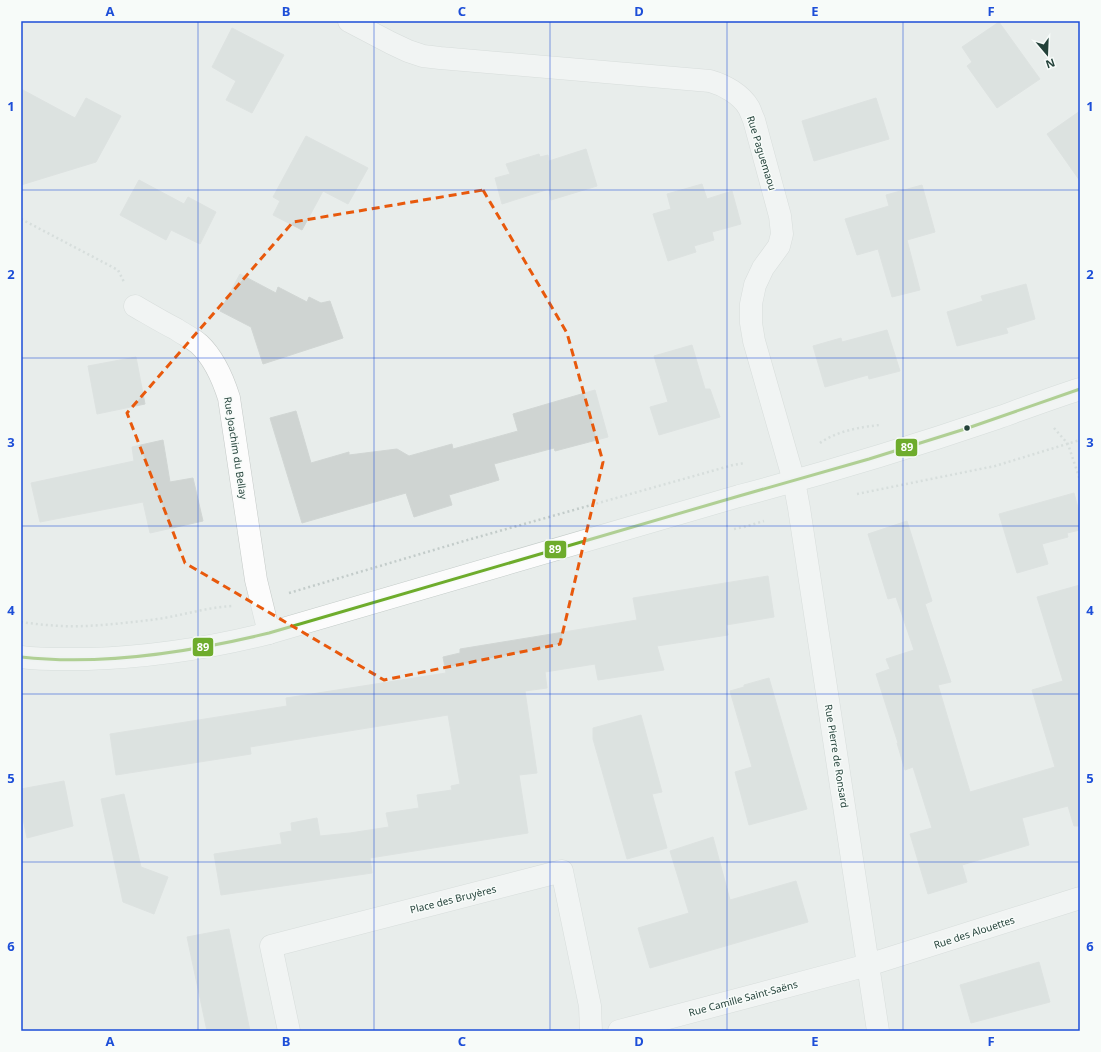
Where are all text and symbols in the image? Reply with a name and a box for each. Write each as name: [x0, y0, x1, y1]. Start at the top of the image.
text: A: [106, 2, 115, 20]
text: B: [282, 2, 290, 20]
text: C: [458, 2, 466, 20]
text: D: [634, 2, 644, 20]
text: E: [811, 2, 819, 20]
text: F: [987, 2, 995, 20]
north arrow: [1027, 34, 1067, 74]
text: N: [1044, 55, 1057, 72]
text: 1: [7, 97, 15, 115]
text: 1: [1086, 97, 1094, 115]
street label: Rue Paguemaou: [744, 114, 780, 192]
text: 2: [7, 265, 15, 283]
text: 2: [1086, 265, 1094, 283]
street label: Rue Joachim du Bellay: [221, 396, 251, 501]
unlabelled marker: [962, 423, 972, 433]
text: 3: [7, 433, 15, 451]
text: 3: [1086, 433, 1094, 451]
line badge: 89: [895, 438, 918, 457]
text: 89: [901, 439, 913, 454]
line badge: 89: [544, 540, 567, 559]
text: 89: [549, 541, 561, 556]
text: 4: [7, 601, 15, 619]
text: 4: [1086, 601, 1094, 619]
line badge: 89: [192, 637, 214, 657]
text: 89: [197, 639, 209, 654]
street label: Rue Pierre de Ronsard: [822, 703, 852, 809]
text: 5: [7, 769, 15, 787]
text: 5: [1086, 769, 1094, 787]
street label: Place des Bruyères: [408, 881, 498, 916]
street label: Rue des Alouettes: [932, 912, 1016, 952]
text: 6: [7, 937, 15, 955]
text: 6: [1086, 937, 1094, 955]
street label: Rue Camille Saint-Saëns: [687, 977, 799, 1019]
text: A: [106, 1032, 115, 1050]
text: B: [282, 1032, 290, 1050]
text: C: [458, 1032, 466, 1050]
text: D: [634, 1032, 644, 1050]
text: E: [811, 1032, 819, 1050]
text: F: [987, 1032, 995, 1050]

